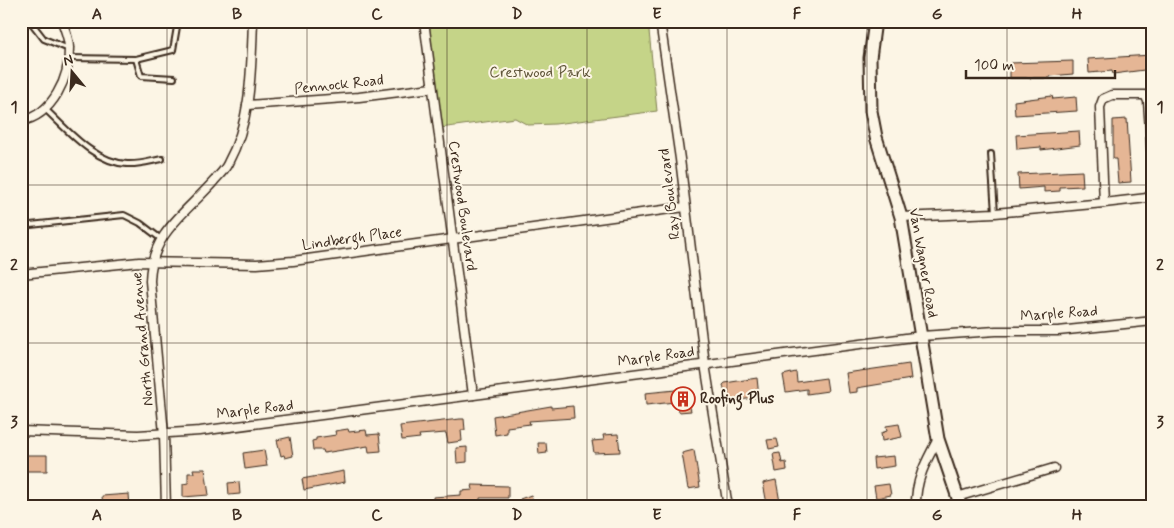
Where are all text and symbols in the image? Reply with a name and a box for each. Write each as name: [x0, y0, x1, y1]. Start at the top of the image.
text: A: [92, 4, 102, 25]
text: B: [232, 4, 242, 25]
text: C: [371, 4, 383, 25]
text: D: [511, 4, 523, 25]
text: E: [652, 4, 662, 25]
text: F: [793, 4, 802, 25]
text: G: [932, 4, 943, 25]
text: H: [1072, 4, 1083, 25]
north arrow: [48, 48, 98, 98]
scale bar: [966, 48, 1115, 80]
text: N: [61, 51, 76, 71]
text: 100 m: [974, 56, 1014, 76]
park label: Crestwood Park: [489, 63, 591, 83]
street label: Pennock Road: [293, 70, 385, 100]
text: 1: [10, 97, 18, 118]
text: 1: [1156, 97, 1164, 118]
street label: Crestwood Boulevard: [443, 140, 481, 273]
street label: Ray Boulevard: [654, 147, 686, 241]
street label: Van Wagner Road: [904, 207, 942, 319]
street label: Lindbergh Place: [301, 222, 404, 257]
text: 2: [10, 255, 18, 276]
text: 2: [1156, 255, 1164, 276]
street label: North Grand Avenue: [127, 271, 159, 407]
street label: Marple Road: [1020, 301, 1098, 327]
street label: Marple Road: [616, 342, 696, 372]
building icon: Roofing Plus: [670, 386, 696, 412]
place label: Roofing Plus: [700, 388, 775, 411]
street label: Marple Road: [215, 395, 295, 425]
text: 3: [10, 412, 18, 433]
text: 3: [1156, 412, 1164, 433]
text: A: [92, 505, 102, 526]
text: B: [232, 505, 242, 526]
text: C: [371, 505, 383, 526]
text: D: [511, 505, 523, 526]
text: E: [652, 505, 662, 526]
text: F: [793, 505, 802, 526]
text: G: [932, 505, 943, 526]
text: H: [1072, 505, 1083, 526]

